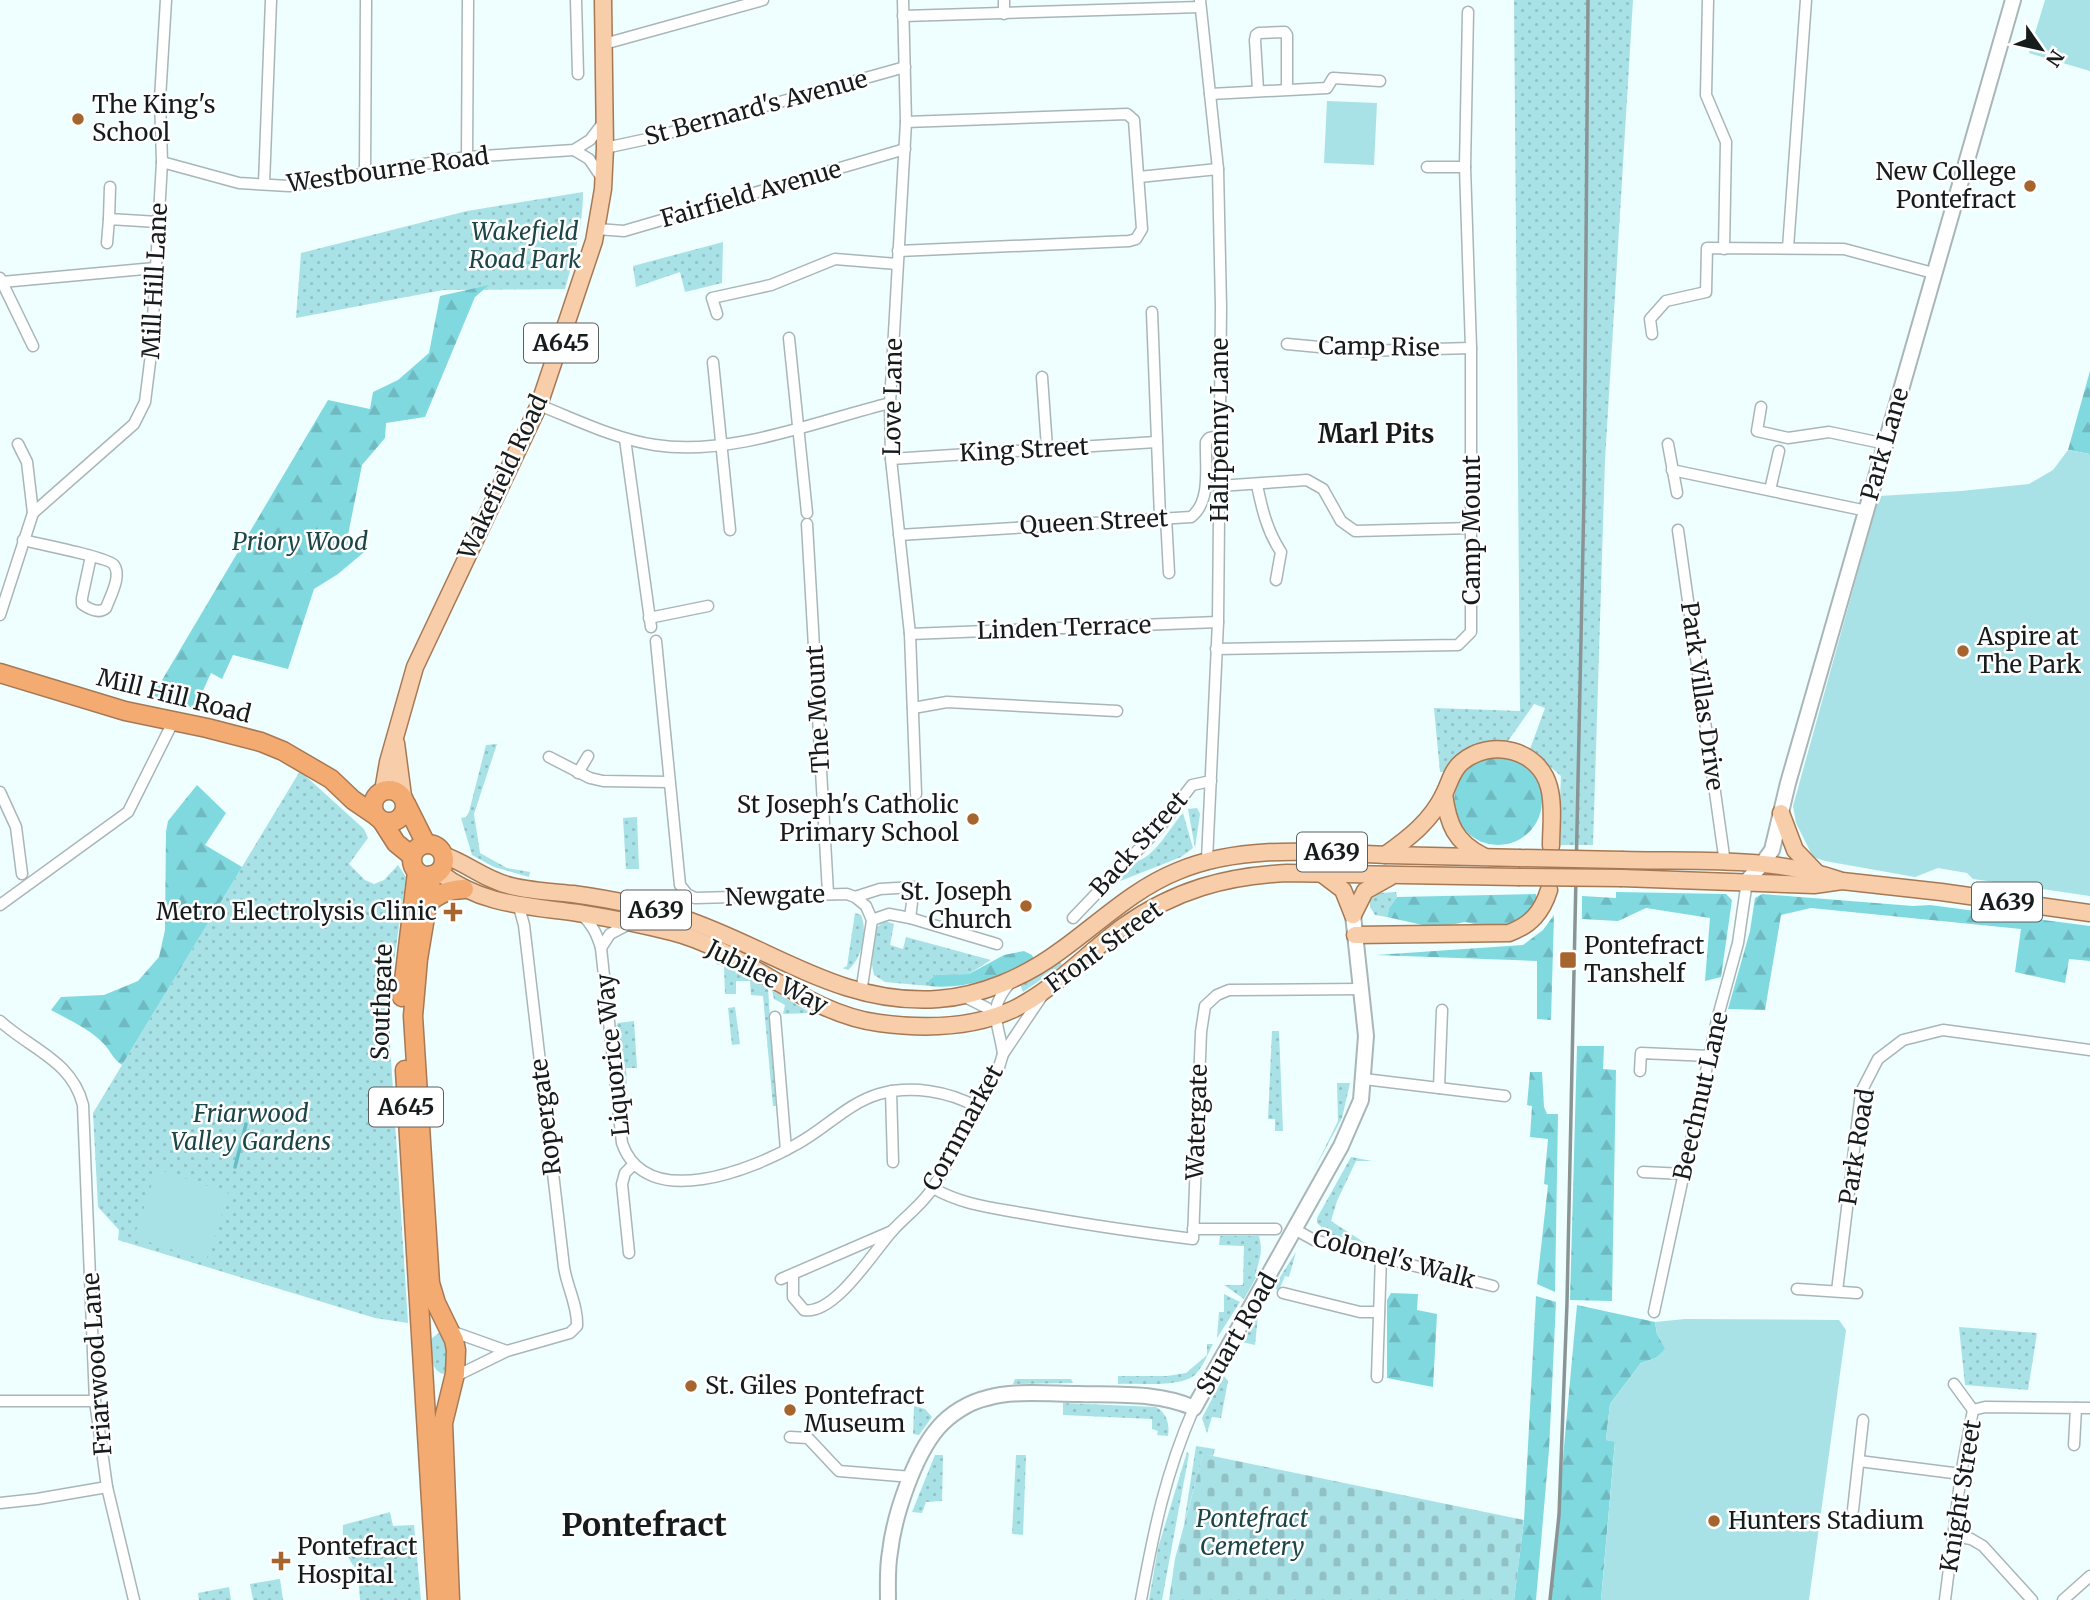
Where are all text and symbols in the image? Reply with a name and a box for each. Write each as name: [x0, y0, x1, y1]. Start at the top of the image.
north arrow: [2006, 14, 2076, 84]
text: N: [2041, 46, 2069, 71]
street label: St Bernard's Avenue: [641, 63, 871, 152]
place label: The King's School: [92, 89, 216, 148]
marker: The King's School: [70, 111, 86, 127]
street label: Westbourne Road: [284, 140, 491, 199]
street label: Fairfield Avenue: [657, 153, 845, 234]
place label: New College Pontefract: [1875, 156, 2017, 215]
marker: New College Pontefract: [2022, 178, 2038, 194]
street label: Mill Hill Lane: [135, 202, 174, 360]
park label: Wakefield Road Park: [469, 216, 581, 275]
road number: A645: [524, 324, 598, 362]
street label: Camp Rise: [1318, 330, 1440, 363]
street label: Love Lane: [876, 338, 909, 456]
street label: Halfpenny Lane: [1204, 338, 1235, 522]
street label: Park Lane: [1854, 384, 1915, 504]
street label: Wakefield Road: [450, 389, 554, 565]
district label: Marl Pits: [1318, 417, 1434, 450]
street label: King Street: [958, 431, 1090, 468]
street label: Camp Mount: [1456, 454, 1487, 605]
street label: Queen Street: [1019, 502, 1170, 541]
park label: Priory Wood: [232, 526, 368, 557]
street label: Park Villas Drive: [1674, 600, 1731, 792]
street label: Linden Terrace: [976, 609, 1152, 646]
place label: Aspire at The Park: [1976, 621, 2082, 680]
marker: Aspire at The Park: [1955, 643, 1971, 659]
street label: The Mount: [799, 644, 836, 774]
street label: Mill Hill Road: [94, 661, 254, 730]
street label: Back Street: [1083, 784, 1194, 903]
place label: St Joseph's Catholic Primary School: [737, 789, 959, 848]
marker: St Joseph's Catholic Primary School: [965, 811, 981, 827]
road number: A639: [1297, 832, 1367, 872]
place label: St. Joseph Church: [900, 876, 1012, 935]
street label: Newgate: [725, 878, 825, 913]
road number: A639: [1972, 882, 2042, 922]
road number: A639: [621, 890, 691, 930]
street label: Front Street: [1039, 893, 1169, 1000]
place label: Metro Electrolysis Clinic: [156, 896, 437, 927]
marker: St. Joseph Church: [1018, 898, 1034, 914]
marker: Metro Electrolysis Clinic: [443, 902, 463, 922]
place label: Pontefract Tanshelf: [1584, 930, 1705, 989]
street label: Jubilee Way: [700, 932, 833, 1020]
street label: Southgate: [364, 943, 399, 1061]
marker: Pontefract Tanshelf: [1558, 950, 1578, 970]
street label: Liquorice Way: [589, 972, 636, 1138]
street label: Beechnut Lane: [1666, 1008, 1735, 1183]
street label: Ropergate: [523, 1057, 568, 1177]
street label: Cornmarket: [915, 1059, 1010, 1196]
street label: Watergate: [1179, 1064, 1214, 1181]
street label: Park Road: [1832, 1087, 1881, 1207]
road number: A645: [369, 1088, 443, 1126]
park label: Friarwood Valley Gardens: [171, 1098, 331, 1157]
street label: Colonel's Walk: [1309, 1222, 1480, 1295]
street label: Stuart Road: [1189, 1267, 1284, 1400]
street label: Friarwood Lane: [75, 1271, 118, 1457]
place label: St. Giles: [705, 1370, 797, 1401]
marker: St. Giles: [683, 1378, 699, 1394]
place label: Pontefract Museum: [804, 1380, 925, 1439]
marker: Pontefract Museum: [782, 1402, 798, 1418]
street label: Knight Street: [1933, 1417, 1988, 1574]
park label: Pontefract Cemetery: [1196, 1503, 1309, 1562]
district label: Pontefract: [561, 1505, 727, 1545]
place label: Hunters Stadium: [1728, 1505, 1924, 1536]
marker: Hunters Stadium: [1706, 1513, 1722, 1529]
place label: Pontefract Hospital: [297, 1531, 418, 1590]
marker: Pontefract Hospital: [271, 1551, 291, 1571]

